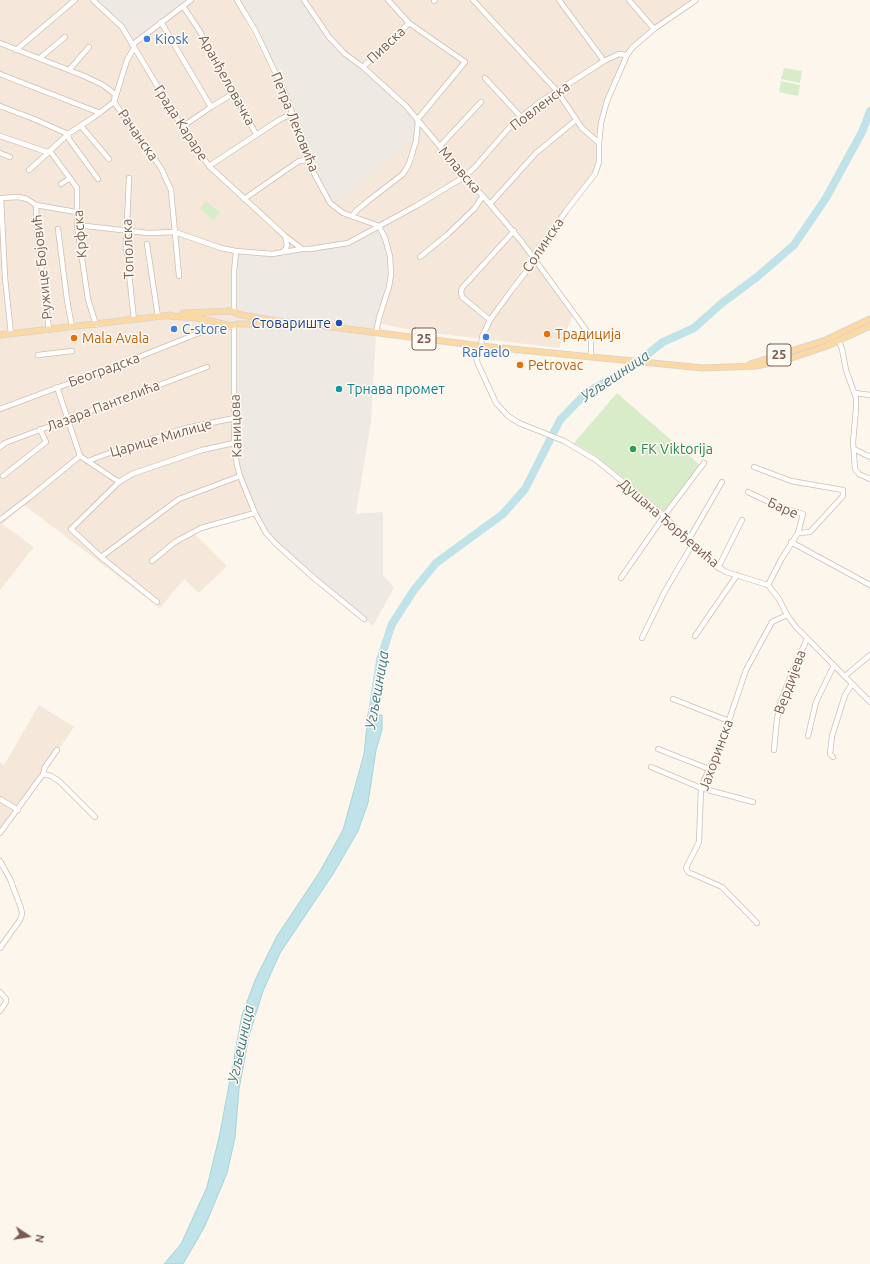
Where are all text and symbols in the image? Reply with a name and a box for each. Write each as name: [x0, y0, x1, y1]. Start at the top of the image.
street label: Пивска: [363, 23, 409, 67]
place label: Kiosk: [155, 31, 189, 47]
street label: Аранђеловачка: [195, 32, 259, 128]
marker: Kiosk: [142, 34, 152, 44]
street label: Петра Лековића: [267, 70, 323, 174]
street label: Повленска: [507, 78, 573, 134]
street label: Града Караре: [150, 82, 212, 164]
street label: Рачанска: [114, 106, 162, 164]
street label: Млавска: [435, 143, 485, 197]
street label: Крфска: [70, 209, 90, 259]
street label: Ружице Бојовић: [28, 214, 56, 320]
street label: Солинска: [519, 214, 567, 276]
street label: Тополска: [119, 218, 137, 280]
place label: Стовариште: [252, 315, 331, 331]
marker: Стовариште: [334, 318, 344, 328]
place label: C-store: [182, 321, 227, 337]
marker: C-store: [169, 324, 179, 334]
place label: Традиција: [555, 326, 621, 342]
road number: 25: [412, 328, 436, 350]
marker: Традиција: [542, 329, 552, 339]
place label: Mala Avala: [82, 330, 149, 346]
marker: Rafaelo: [481, 332, 491, 342]
marker: Mala Avala: [69, 333, 79, 343]
place label: Rafaelo: [462, 344, 510, 360]
road number: 25: [767, 344, 791, 366]
water label: Угљешница: [577, 346, 653, 406]
street label: Београдска: [66, 349, 142, 391]
place label: Petrovac: [528, 357, 583, 373]
marker: Petrovac: [515, 360, 525, 370]
street label: Лазара Пантелића: [44, 377, 162, 435]
place label: Трнава промет: [347, 381, 445, 397]
marker: Трнава промет: [334, 384, 344, 394]
street label: Каницова: [226, 394, 246, 458]
street label: Царице Милице: [108, 415, 214, 461]
place label: FK Viktorija: [641, 441, 713, 457]
marker: FK Viktorija: [628, 444, 638, 454]
street label: Душана Ђорђевића: [615, 475, 723, 571]
street label: Баре: [765, 494, 801, 522]
street label: Вердијева: [771, 647, 809, 717]
water label: Угљешница: [361, 649, 393, 731]
street label: Јахоринска: [695, 717, 737, 793]
water label: Угљешница: [224, 1003, 258, 1085]
north arrow: [8, 1216, 48, 1256]
text: N: [33, 1233, 46, 1244]

